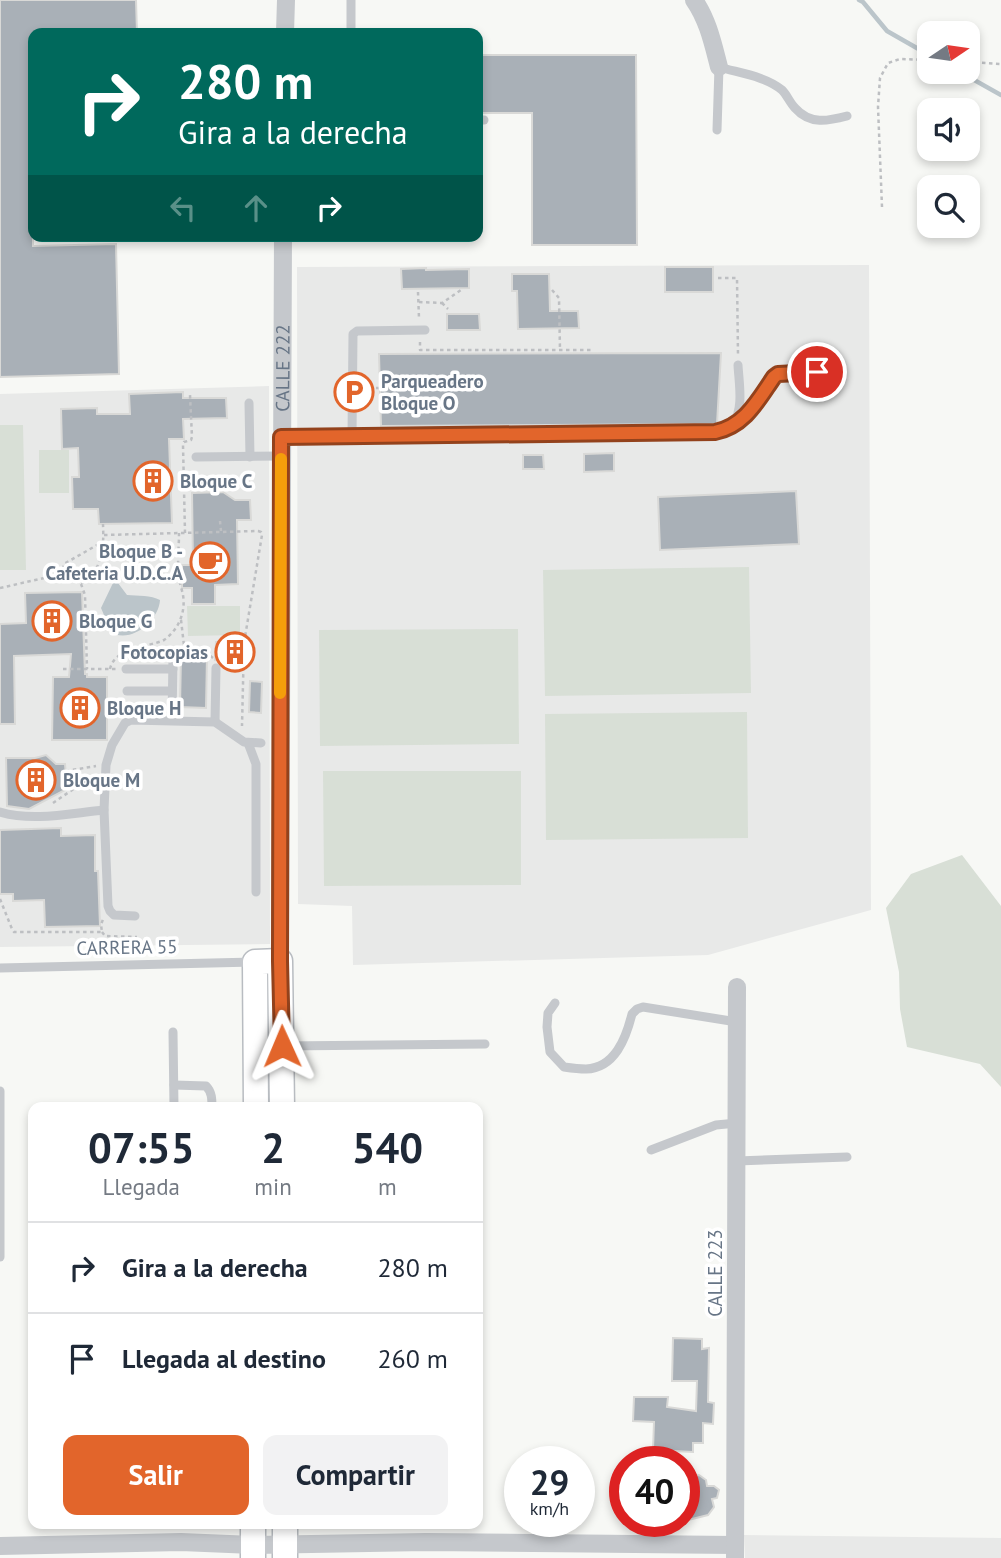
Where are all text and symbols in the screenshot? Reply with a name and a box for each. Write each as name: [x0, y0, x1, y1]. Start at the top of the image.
north arrow: [917, 21, 980, 84]
map controls: [917, 21, 980, 238]
text: 280 m: [178, 49, 313, 113]
icon: right: [63, 56, 154, 147]
button: sound: [917, 98, 980, 161]
text: Gira a la derecha: [178, 111, 408, 153]
button: search: [917, 175, 980, 238]
icon: left: [164, 189, 202, 227]
icon: ahead: [237, 189, 275, 227]
icon: right: [310, 189, 348, 227]
street label: CALLE 222: [270, 324, 295, 412]
pin: [787, 342, 847, 402]
icon: arrive: [798, 353, 836, 391]
place label: Parqueadero Bloque O: [381, 369, 484, 415]
parking icon: Parqueadero Bloque O: [333, 371, 375, 413]
building icon: Bloque C: [132, 460, 174, 502]
place label: Bloque C: [180, 469, 253, 493]
place label: Bloque B - Cafeteria U.D.C.A: [46, 539, 184, 585]
cafe icon: Bloque B - Cafeteria U.D.C.A: [189, 541, 231, 583]
building icon: Bloque G: [31, 600, 73, 642]
place label: Bloque G: [79, 609, 152, 633]
building icon: Fotocopias: [214, 631, 256, 673]
place label: Fotocopias: [120, 640, 208, 664]
building icon: Bloque H: [59, 687, 101, 729]
place label: Bloque H: [107, 696, 181, 720]
building icon: Bloque M: [15, 759, 57, 801]
place label: Bloque M: [63, 768, 140, 792]
street label: CARRERA 55: [76, 934, 178, 960]
position arrow: [245, 1009, 319, 1083]
text: 07:55: [88, 1120, 194, 1175]
text: 2: [261, 1120, 285, 1175]
text: 540: [352, 1120, 423, 1175]
text: Llegada: [102, 1172, 180, 1201]
text: min: [254, 1172, 292, 1201]
text: m: [378, 1172, 397, 1201]
street label: CALLE 223: [703, 1229, 727, 1317]
icon: right: [63, 1249, 101, 1287]
text: Gira a la derecha: [122, 1251, 308, 1284]
text: 280 m: [377, 1251, 448, 1284]
icon: arrive: [63, 1340, 101, 1378]
text: Llegada al destino: [122, 1342, 326, 1375]
text: 260 m: [377, 1342, 448, 1375]
button: Salir: [63, 1435, 249, 1515]
button: Compartir: [263, 1435, 448, 1515]
speed limit sign: 40: [609, 1446, 700, 1537]
text: 29: [530, 1459, 569, 1505]
text: km/h: [530, 1497, 569, 1520]

